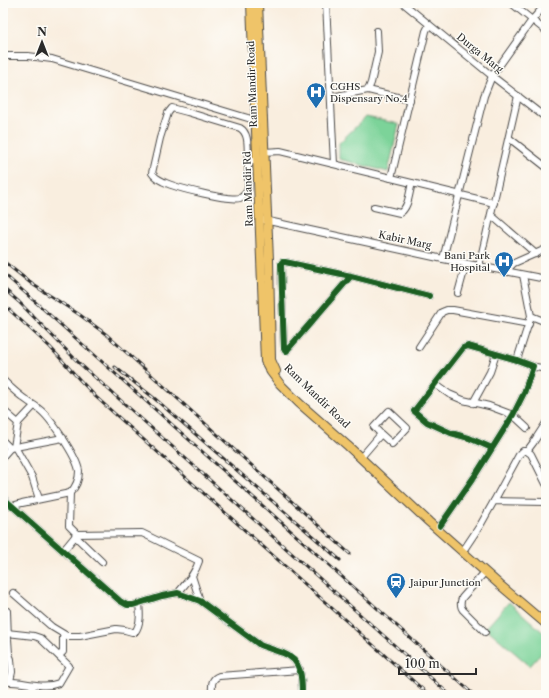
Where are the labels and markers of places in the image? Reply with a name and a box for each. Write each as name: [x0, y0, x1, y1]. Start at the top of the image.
place label: CGHS Dispensary No.4: [330, 80, 408, 105]
hospital icon: CGHS Dispensary No.4: [305, 81, 327, 109]
place label: Bani Park Hospital: [444, 249, 491, 274]
hospital icon: Bani Park Hospital: [493, 250, 515, 278]
station icon: Jaipur Junction: [385, 571, 407, 599]
place label: Jaipur Junction: [408, 576, 482, 589]

